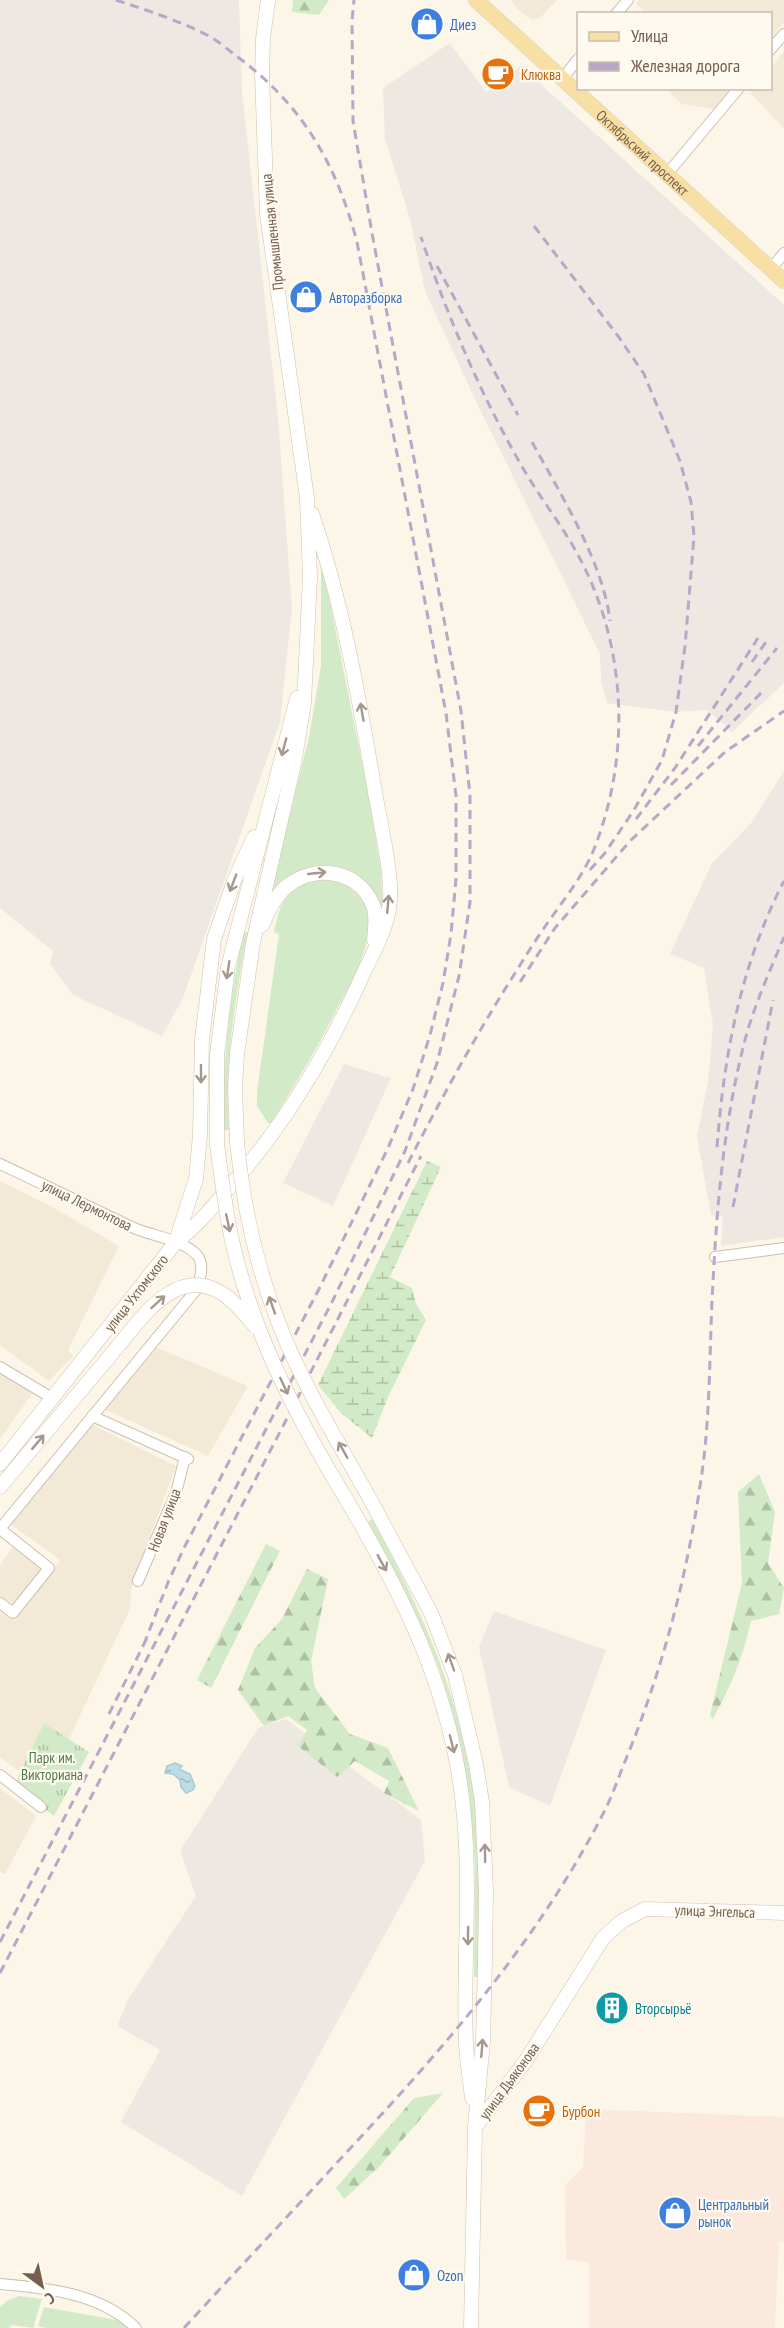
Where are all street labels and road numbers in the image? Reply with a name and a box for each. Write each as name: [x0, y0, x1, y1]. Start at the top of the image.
street label: Октябрьский проспект: [593, 105, 693, 200]
street label: Промышленная улица: [256, 173, 288, 291]
street label: улица Лермонтова: [39, 1175, 135, 1235]
street label: улица Ухтомского: [100, 1250, 172, 1336]
street label: Новая улица: [143, 1486, 185, 1554]
street label: улица Энгельса: [674, 1900, 756, 1922]
street label: улица Дьяконова: [475, 2039, 543, 2123]

